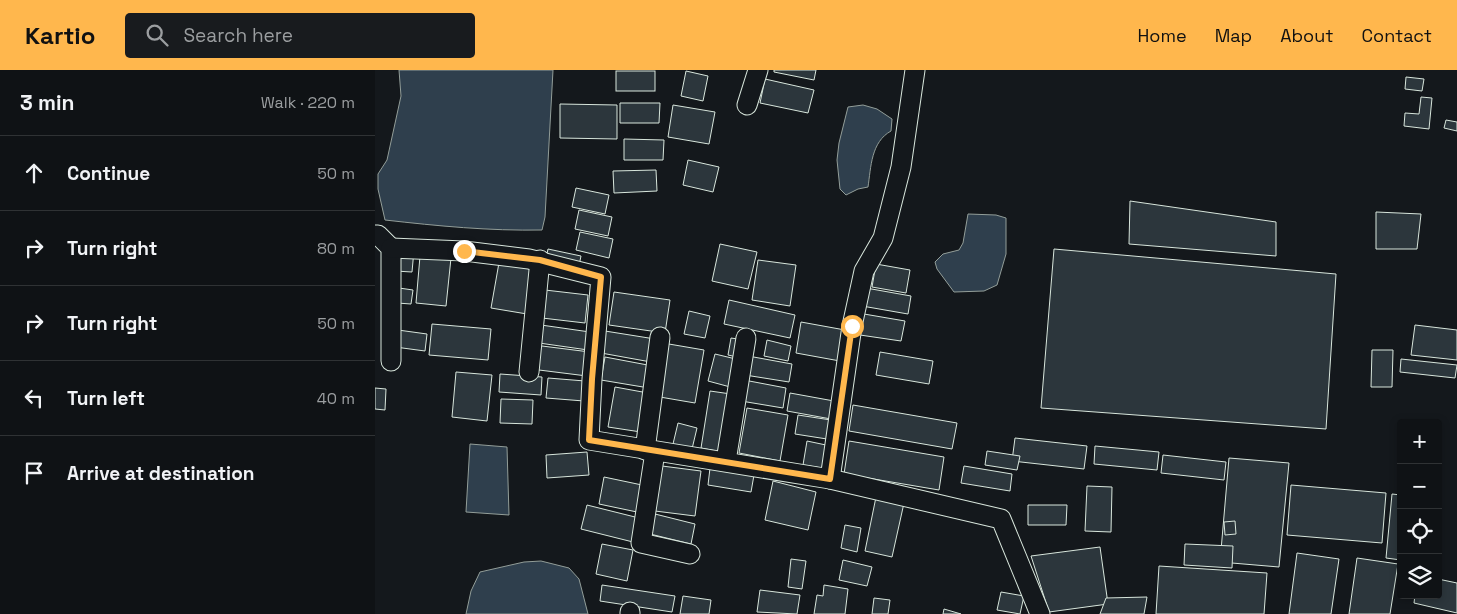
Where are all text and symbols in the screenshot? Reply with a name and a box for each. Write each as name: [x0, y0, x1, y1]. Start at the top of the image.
search box: [125, 13, 475, 58]
text: Kartio: [25, 20, 95, 51]
icon: search: [143, 21, 171, 49]
text: Search here: [183, 23, 293, 48]
text: Home: [1138, 24, 1187, 47]
text: Map: [1215, 24, 1252, 47]
text: About: [1280, 24, 1334, 47]
text: Contact: [1362, 24, 1432, 47]
text: 3 min: [20, 89, 75, 116]
text: Walk · 220 m: [261, 92, 355, 113]
icon: ahead: [20, 159, 48, 187]
text: Continue: [67, 161, 150, 186]
text: 50 m: [317, 163, 355, 184]
icon: right: [20, 234, 48, 262]
text: Turn right: [67, 236, 157, 261]
text: 80 m: [317, 238, 355, 259]
route end: [453, 240, 476, 263]
icon: right: [20, 309, 48, 337]
text: Turn right: [67, 311, 157, 336]
text: 50 m: [317, 313, 355, 334]
route start: [841, 315, 864, 338]
icon: left: [20, 384, 48, 412]
text: Turn left: [67, 386, 145, 411]
text: 40 m: [317, 388, 355, 409]
map controls: [1397, 419, 1442, 599]
button: +: [1397, 419, 1442, 464]
icon: arrive: [20, 459, 48, 487]
text: Arrive at destination: [67, 461, 255, 486]
button: −: [1397, 464, 1442, 509]
button: locate: [1397, 509, 1442, 554]
button: layers: [1397, 554, 1442, 599]

